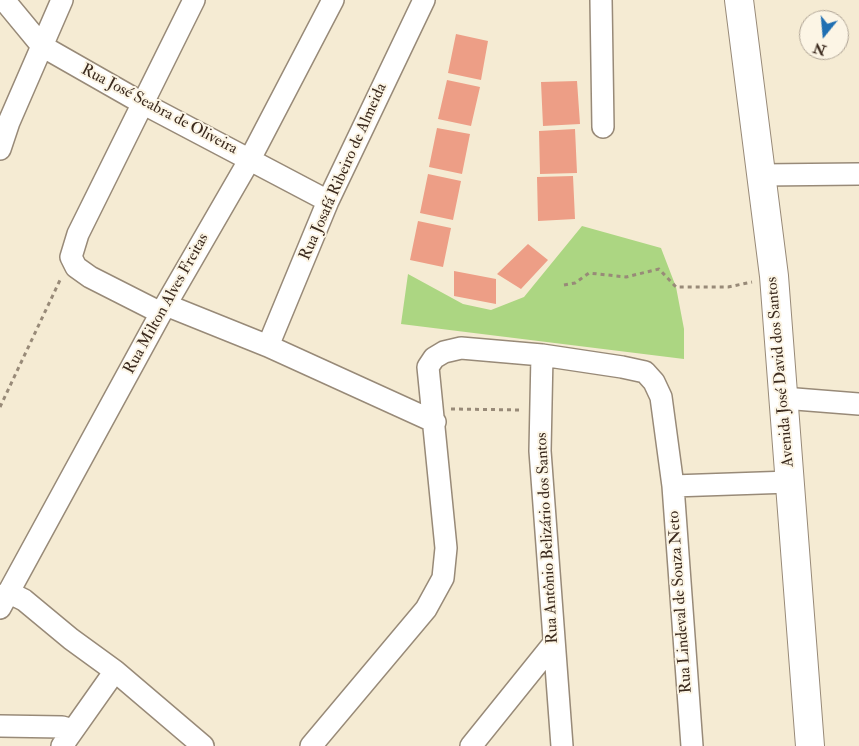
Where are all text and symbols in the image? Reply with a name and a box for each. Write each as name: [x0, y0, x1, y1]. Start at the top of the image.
north arrow: [799, 10, 849, 60]
text: N: [811, 39, 828, 59]
street label: Rua José Seabra de Oliveira: [78, 61, 240, 159]
street label: Rua Josafá Ribeiro de Almeida: [296, 80, 392, 264]
street label: Rua Milton Alves Freitas: [120, 230, 214, 378]
street label: Avenida José David dos Santos: [763, 276, 799, 468]
street label: Rua Antônio Belizário dos Santos: [533, 432, 563, 644]
street label: Rua Lindeval de Souza Neto: [665, 510, 697, 694]

